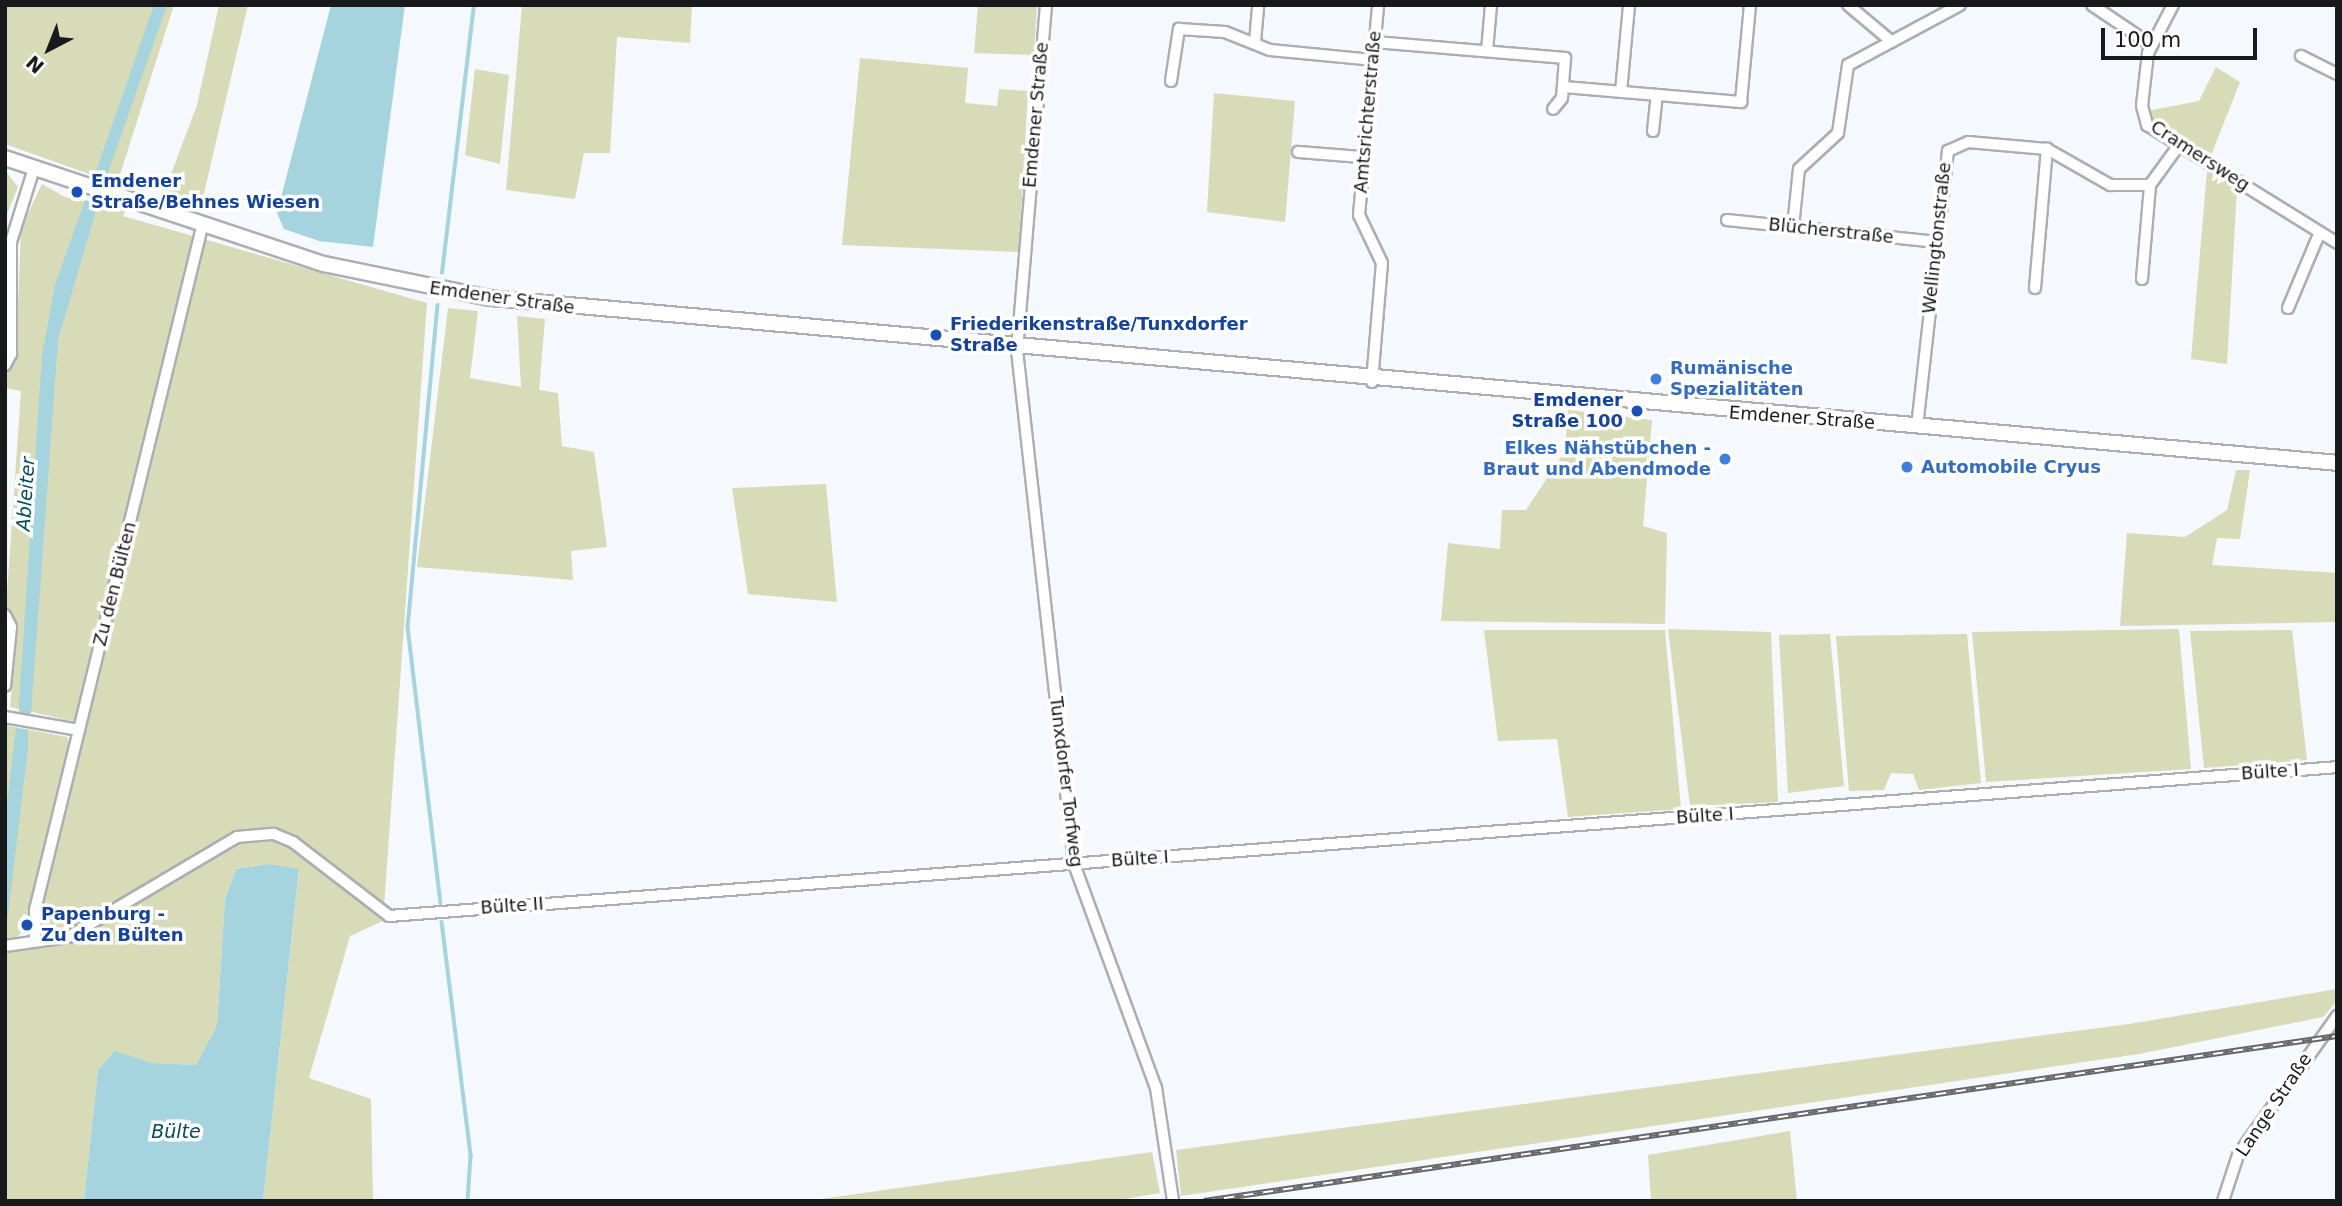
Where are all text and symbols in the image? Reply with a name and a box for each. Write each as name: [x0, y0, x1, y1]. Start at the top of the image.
north arrow: [14, 14, 84, 84]
scale bar: [2104, 14, 2260, 58]
text: 100 m: [2114, 28, 2181, 52]
street label: Amtsrichterstraße: [1350, 30, 1386, 194]
street label: Emdener Straße: [1019, 41, 1053, 189]
text: N: [22, 51, 48, 78]
street label: Cramersweg: [2146, 116, 2254, 196]
street label: Wellingtonstraße: [1918, 161, 1956, 315]
place label: Emdener Straße/Behnes Wiesen: [91, 171, 320, 214]
marker: Emdener Straße/Behnes Wiesen: [69, 184, 85, 200]
street label: Blücherstraße: [1767, 214, 1895, 248]
street label: Emdener Straße: [428, 277, 576, 319]
place label: Friederikenstraße/Tunxdorfer Straße: [950, 314, 1248, 356]
marker: Friederikenstraße/Tunxdorfer Straße: [928, 327, 944, 343]
place label: Rumänische Spezialitäten: [1670, 358, 1804, 400]
marker: Rumänische Spezialitäten: [1648, 371, 1664, 387]
place label: Emdener Straße 100: [1511, 390, 1623, 432]
street label: Emdener Straße: [1728, 402, 1876, 434]
marker: Emdener Straße 100: [1629, 403, 1645, 419]
place label: Elkes Nähstübchen - Braut und Abendmode: [1483, 438, 1711, 480]
marker: Elkes Nähstübchen - Braut und Abendmode: [1717, 451, 1733, 467]
water label: Ableiter: [12, 456, 40, 532]
place label: Automobile Cryus: [1921, 456, 2101, 478]
marker: Automobile Cryus: [1899, 459, 1915, 475]
street label: Zu den Bülten: [89, 520, 141, 648]
street label: Tunxdorfer Torfweg: [1045, 695, 1087, 869]
street label: Bülte I: [2240, 759, 2300, 785]
street label: Bülte I: [1675, 803, 1735, 829]
street label: Bülte I: [1110, 846, 1170, 872]
street label: Bülte II: [480, 893, 544, 919]
place label: Papenburg - Zu den Bülten: [41, 904, 184, 946]
marker: Papenburg - Zu den Bülten: [19, 917, 35, 933]
street label: Lange Straße: [2231, 1049, 2317, 1161]
water label: Bülte: [151, 1121, 201, 1143]

